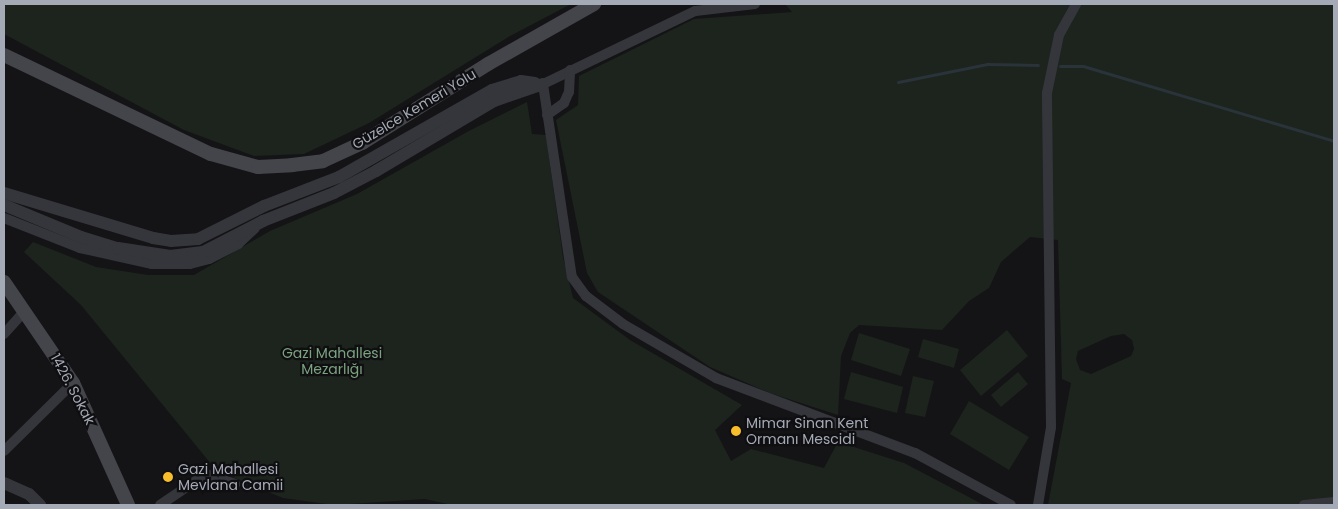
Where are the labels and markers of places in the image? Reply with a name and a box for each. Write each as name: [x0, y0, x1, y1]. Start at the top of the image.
place label: Mimar Sinan Kent Ormanı Mescidi: [746, 415, 868, 448]
marker: Mimar Sinan Kent Ormanı Mescidi: [730, 425, 742, 437]
place label: Gazi Mahallesi Mevlana Camii: [178, 461, 283, 494]
marker: Gazi Mahallesi Mevlana Camii: [162, 471, 174, 483]

